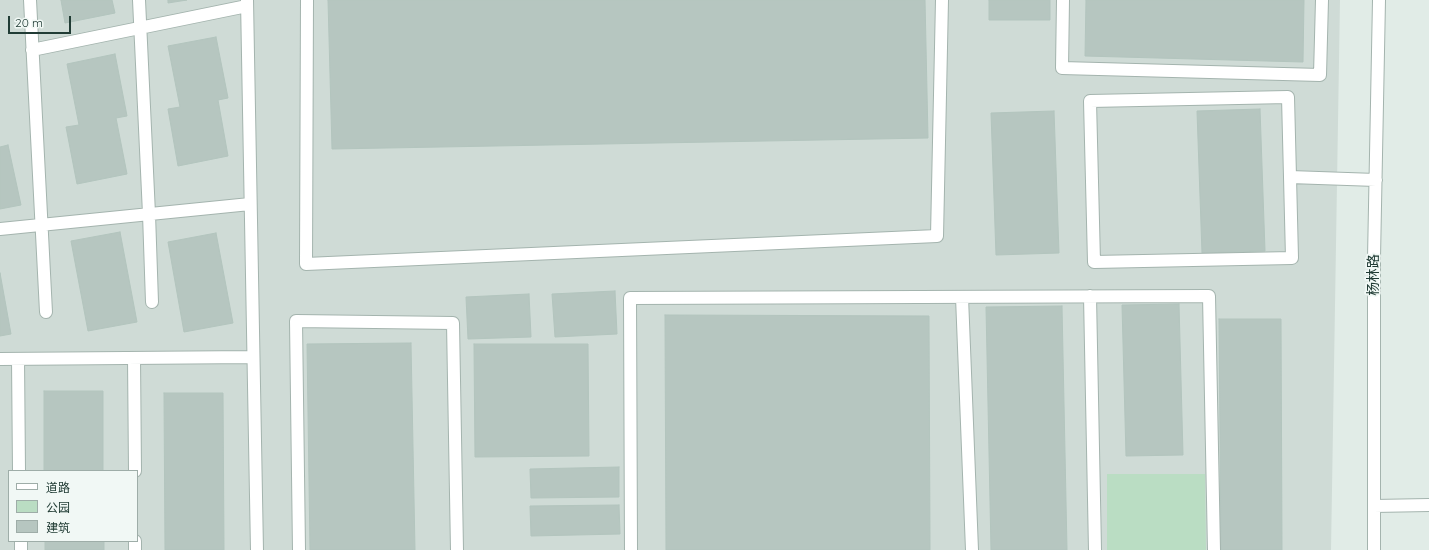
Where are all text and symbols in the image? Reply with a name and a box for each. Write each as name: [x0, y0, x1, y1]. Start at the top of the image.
scale bar: [10, 8, 73, 34]
text: 20 m: [15, 15, 43, 30]
street label: 杨林路: [1366, 254, 1382, 296]
legend: [8, 470, 138, 542]
text: 道路: [46, 480, 70, 495]
text: 公园: [46, 500, 70, 515]
text: 建筑: [46, 520, 70, 535]

